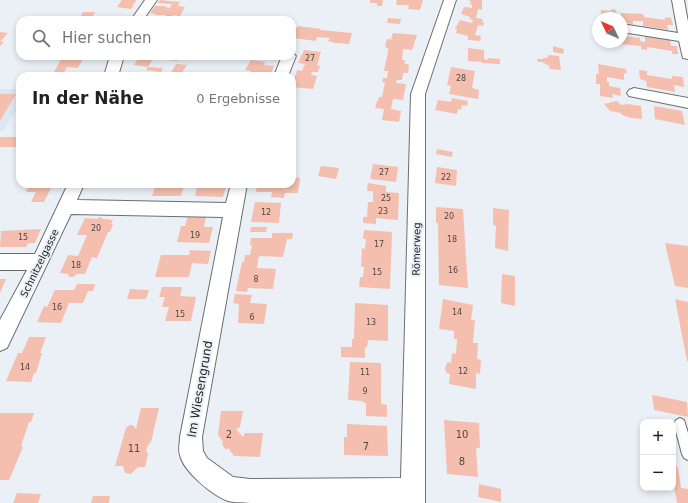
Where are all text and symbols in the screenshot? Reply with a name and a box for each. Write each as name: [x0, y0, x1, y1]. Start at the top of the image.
north arrow: [592, 12, 628, 48]
search box: [16, 16, 296, 60]
icon: search: [30, 27, 52, 49]
text: Hier suchen: [62, 29, 151, 47]
house number: 27: [305, 54, 315, 63]
house number: 28: [456, 74, 466, 83]
text: In der Nähe: [32, 88, 144, 108]
text: 0 Ergebnisse: [196, 91, 280, 106]
house number: 27: [379, 168, 389, 177]
house number: 22: [441, 173, 451, 182]
house number: 25: [381, 194, 391, 203]
house number: 23: [378, 207, 388, 216]
house number: 12: [261, 208, 271, 217]
house number: 20: [444, 212, 454, 221]
street label: Römerweg: [411, 222, 422, 276]
house number: 20: [91, 224, 101, 233]
street label: Schnitzelgasse: [18, 227, 61, 299]
house number: 19: [190, 231, 200, 240]
house number: 15: [18, 233, 28, 242]
house number: 18: [447, 235, 457, 244]
house number: 17: [374, 240, 384, 249]
house number: 18: [71, 261, 81, 270]
house number: 16: [448, 266, 458, 275]
house number: 15: [372, 268, 382, 277]
house number: 8: [253, 275, 259, 284]
house number: 16: [52, 303, 62, 312]
house number: 14: [452, 308, 462, 317]
house number: 15: [175, 310, 185, 319]
house number: 6: [249, 313, 255, 322]
house number: 13: [366, 318, 376, 327]
street label: Im Wiesengrund: [185, 340, 215, 438]
house number: 14: [20, 363, 30, 372]
house number: 12: [458, 367, 468, 376]
house number: 11: [360, 368, 370, 377]
house number: 9: [362, 387, 368, 396]
map controls: [640, 419, 676, 491]
button: +: [640, 419, 676, 455]
house number: 2: [226, 429, 232, 440]
house number: 10: [456, 429, 468, 440]
house number: 7: [363, 441, 369, 452]
house number: 11: [128, 443, 140, 454]
button: −: [640, 455, 676, 491]
house number: 8: [459, 456, 465, 467]

